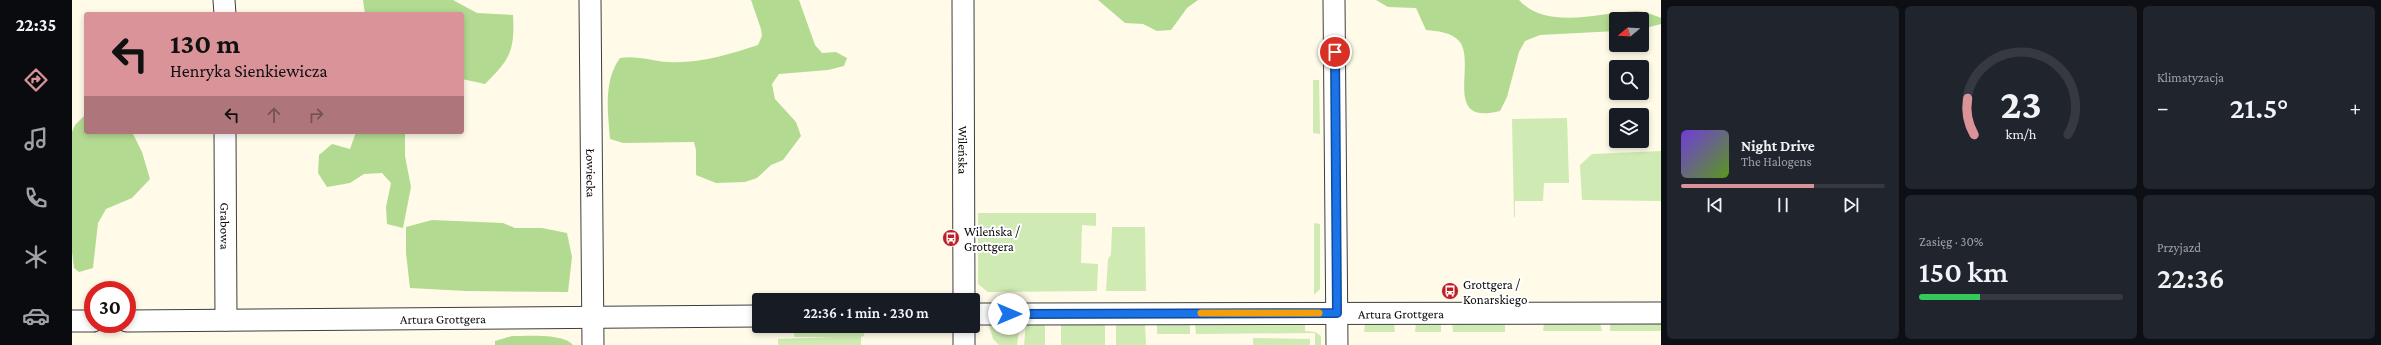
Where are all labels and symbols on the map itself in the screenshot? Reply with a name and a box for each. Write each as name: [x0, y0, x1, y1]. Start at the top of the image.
north arrow: [1609, 12, 1649, 52]
pin: [1318, 35, 1352, 69]
street label: Wileńska: [955, 126, 971, 174]
street label: Łowiecka: [583, 148, 599, 198]
street label: Grabowa: [217, 202, 233, 250]
place label: Wileńska / Grottgera: [964, 224, 1020, 254]
bus stop icon: Wileńska / Grottgera: [941, 228, 961, 248]
place label: Grottgera / Konarskiego: [1463, 277, 1527, 307]
speed limit sign: 30: [84, 281, 136, 333]
bus stop icon: Grottgera / Konarskiego: [1440, 281, 1460, 301]
position arrow: [988, 293, 1030, 335]
street label: Artura Grottgera: [1358, 306, 1444, 321]
street label: Artura Grottgera: [400, 311, 486, 327]

